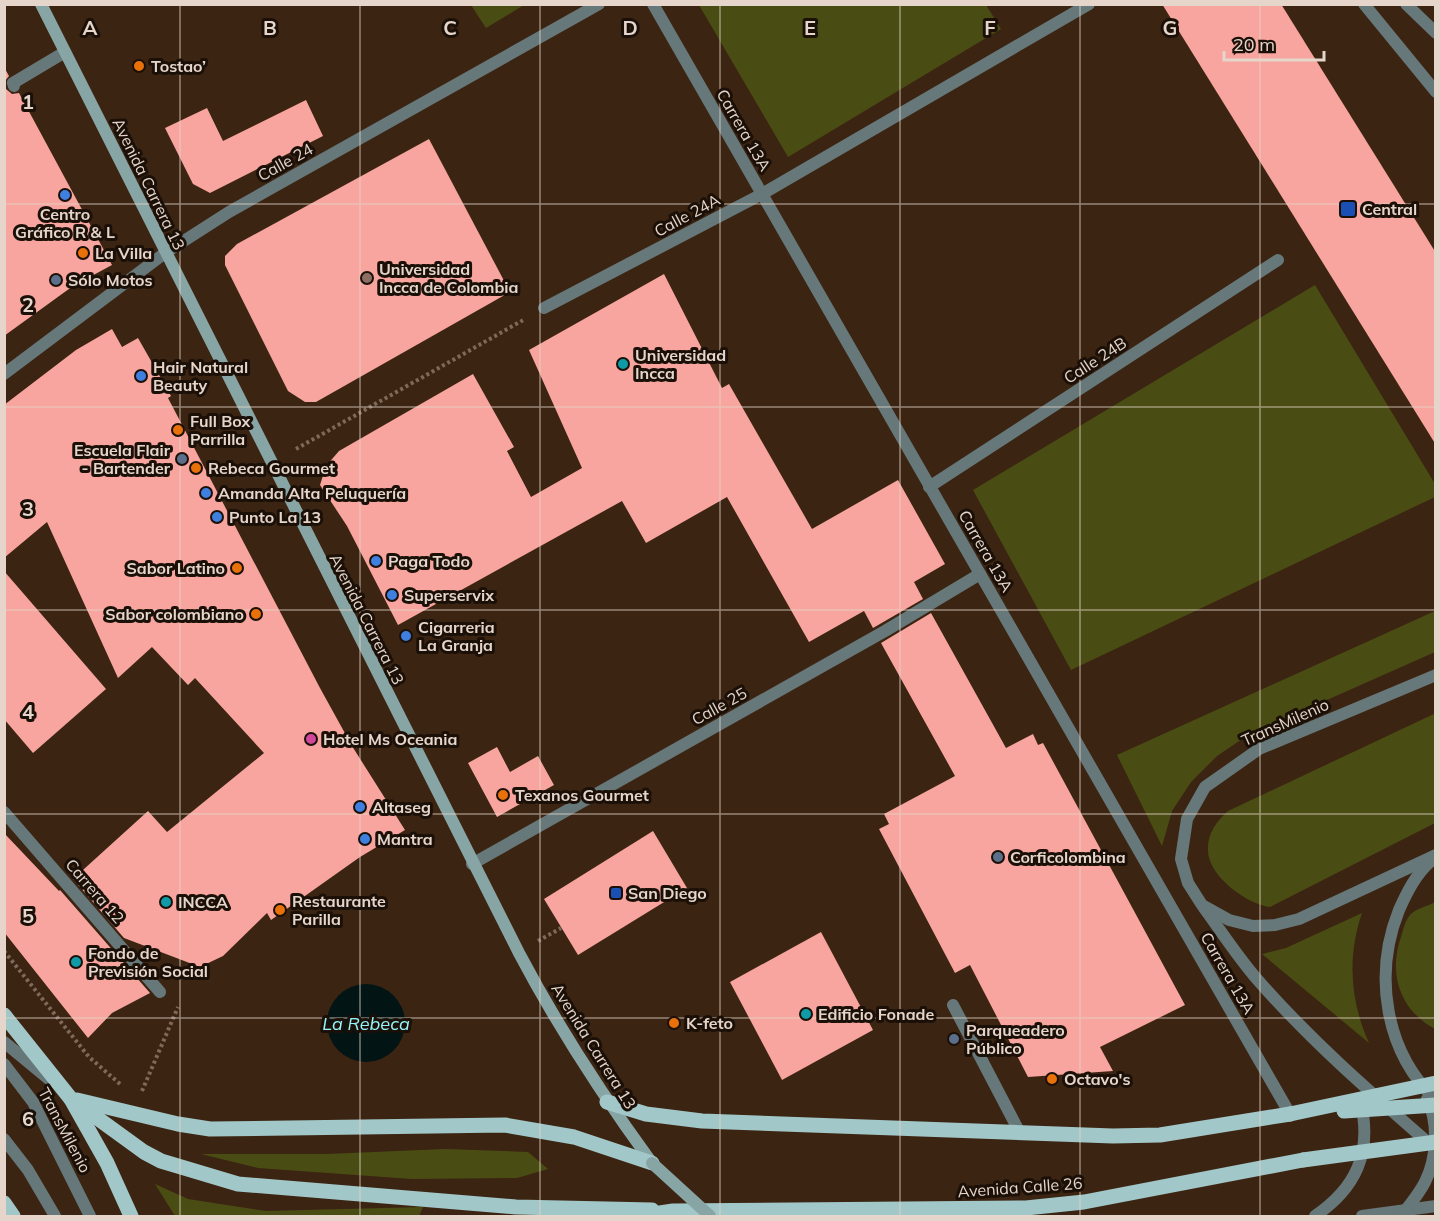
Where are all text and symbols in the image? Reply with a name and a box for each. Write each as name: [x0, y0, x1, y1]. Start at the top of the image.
text: A: [83, 15, 98, 40]
text: B: [263, 15, 277, 40]
text: C: [443, 15, 457, 40]
text: D: [622, 15, 638, 40]
text: E: [804, 15, 816, 40]
text: F: [984, 15, 996, 40]
text: G: [1163, 15, 1177, 40]
scale bar: [1224, 24, 1324, 62]
text: 20 m: [1233, 33, 1275, 56]
place label: Tostao’: [151, 56, 206, 76]
marker: Tostao’: [132, 59, 146, 73]
street label: Carrera 13A: [713, 86, 776, 175]
text: 1: [22, 89, 34, 114]
street label: Avenida Carrera 13: [108, 115, 190, 253]
street label: Calle 24: [254, 139, 316, 185]
marker: Centro Gráfico R & L: [58, 188, 72, 202]
street label: Calle 24A: [651, 189, 724, 241]
place label: Central: [1362, 199, 1417, 219]
marker: Central: [1339, 200, 1357, 218]
place label: Centro Gráfico R & L: [15, 204, 115, 242]
place label: La Villa: [95, 243, 152, 263]
marker: La Villa: [76, 246, 90, 260]
place label: Universidad Incca de Colombia: [379, 259, 518, 297]
place label: Sólo Motos: [68, 270, 153, 290]
marker: Universidad Incca de Colombia: [360, 271, 374, 285]
marker: Sólo Motos: [49, 273, 63, 287]
text: 2: [22, 292, 34, 317]
street label: Calle 24B: [1060, 332, 1130, 388]
place label: Universidad Incca: [635, 345, 726, 383]
place label: Hair Natural Beauty: [153, 357, 248, 395]
marker: Universidad Incca: [616, 357, 630, 371]
marker: Hair Natural Beauty: [134, 369, 148, 383]
place label: Full Box Parrilla: [190, 411, 251, 449]
marker: Full Box Parrilla: [171, 423, 185, 437]
place label: Escuela Flair - Bartender: [74, 440, 171, 478]
marker: Escuela Flair - Bartender: [175, 452, 189, 466]
place label: Rebeca Gourmet: [208, 458, 335, 478]
marker: Rebeca Gourmet: [189, 461, 203, 475]
place label: Amanda Alta Peluquería: [218, 483, 406, 503]
marker: Amanda Alta Peluquería: [199, 486, 213, 500]
text: 3: [22, 496, 34, 521]
place label: Punto La 13: [229, 507, 321, 527]
street label: Carrera 13A: [955, 507, 1018, 596]
marker: Punto La 13: [210, 510, 224, 524]
street label: Avenida Carrera 13: [325, 550, 409, 688]
place label: Paga Todo: [388, 551, 470, 571]
marker: Paga Todo: [369, 554, 383, 568]
place label: Sabor Latino: [126, 558, 225, 578]
marker: Sabor Latino: [230, 561, 244, 575]
place label: Superservix: [404, 585, 494, 605]
marker: Superservix: [385, 588, 399, 602]
place label: Sabor colombiano: [105, 604, 244, 624]
marker: Sabor colombiano: [249, 607, 263, 621]
place label: Cigarreria La Granja: [418, 617, 495, 655]
marker: Cigarreria La Granja: [399, 629, 413, 643]
street label: Calle 25: [688, 683, 750, 729]
street label: TransMilenio: [1238, 694, 1332, 750]
text: 4: [22, 699, 34, 724]
place label: Hotel Ms Oceania: [323, 729, 457, 749]
marker: Hotel Ms Oceania: [304, 732, 318, 746]
place label: Texanos Gourmet: [515, 785, 649, 805]
marker: Texanos Gourmet: [496, 788, 510, 802]
place label: Altaseg: [372, 797, 431, 817]
marker: Altaseg: [353, 800, 367, 814]
place label: Mantra: [377, 829, 433, 849]
marker: Mantra: [358, 832, 372, 846]
place label: Corficolombina: [1010, 847, 1126, 867]
marker: Corficolombina: [991, 850, 1005, 864]
street label: Carrera 12: [61, 855, 129, 927]
place label: San Diego: [628, 883, 707, 903]
marker: San Diego: [609, 886, 623, 900]
place label: Restaurante Parilla: [292, 891, 386, 929]
place label: INCCA: [178, 892, 228, 912]
marker: INCCA: [159, 895, 173, 909]
text: 5: [22, 903, 34, 928]
marker: Restaurante Parilla: [273, 903, 287, 917]
street label: Carrera 13A: [1197, 929, 1260, 1018]
place label: Fondo de Previsión Social: [88, 943, 208, 981]
marker: Fondo de Previsión Social: [69, 955, 83, 969]
street label: Avenida Carrera 13: [547, 980, 641, 1112]
place label: Edificio Fonade: [818, 1004, 935, 1024]
marker: Edificio Fonade: [799, 1007, 813, 1021]
water label: La Rebeca: [322, 1012, 410, 1035]
place label: K-feto: [686, 1013, 733, 1033]
marker: K-feto: [667, 1016, 681, 1030]
place label: Parqueadero Público: [966, 1020, 1065, 1058]
marker: Parqueadero Público: [947, 1032, 961, 1046]
place label: Octavo's: [1064, 1069, 1131, 1089]
marker: Octavo's: [1045, 1072, 1059, 1086]
street label: TransMilenio: [34, 1084, 96, 1176]
text: 6: [22, 1106, 34, 1131]
street label: Avenida Calle 26: [957, 1173, 1083, 1201]

